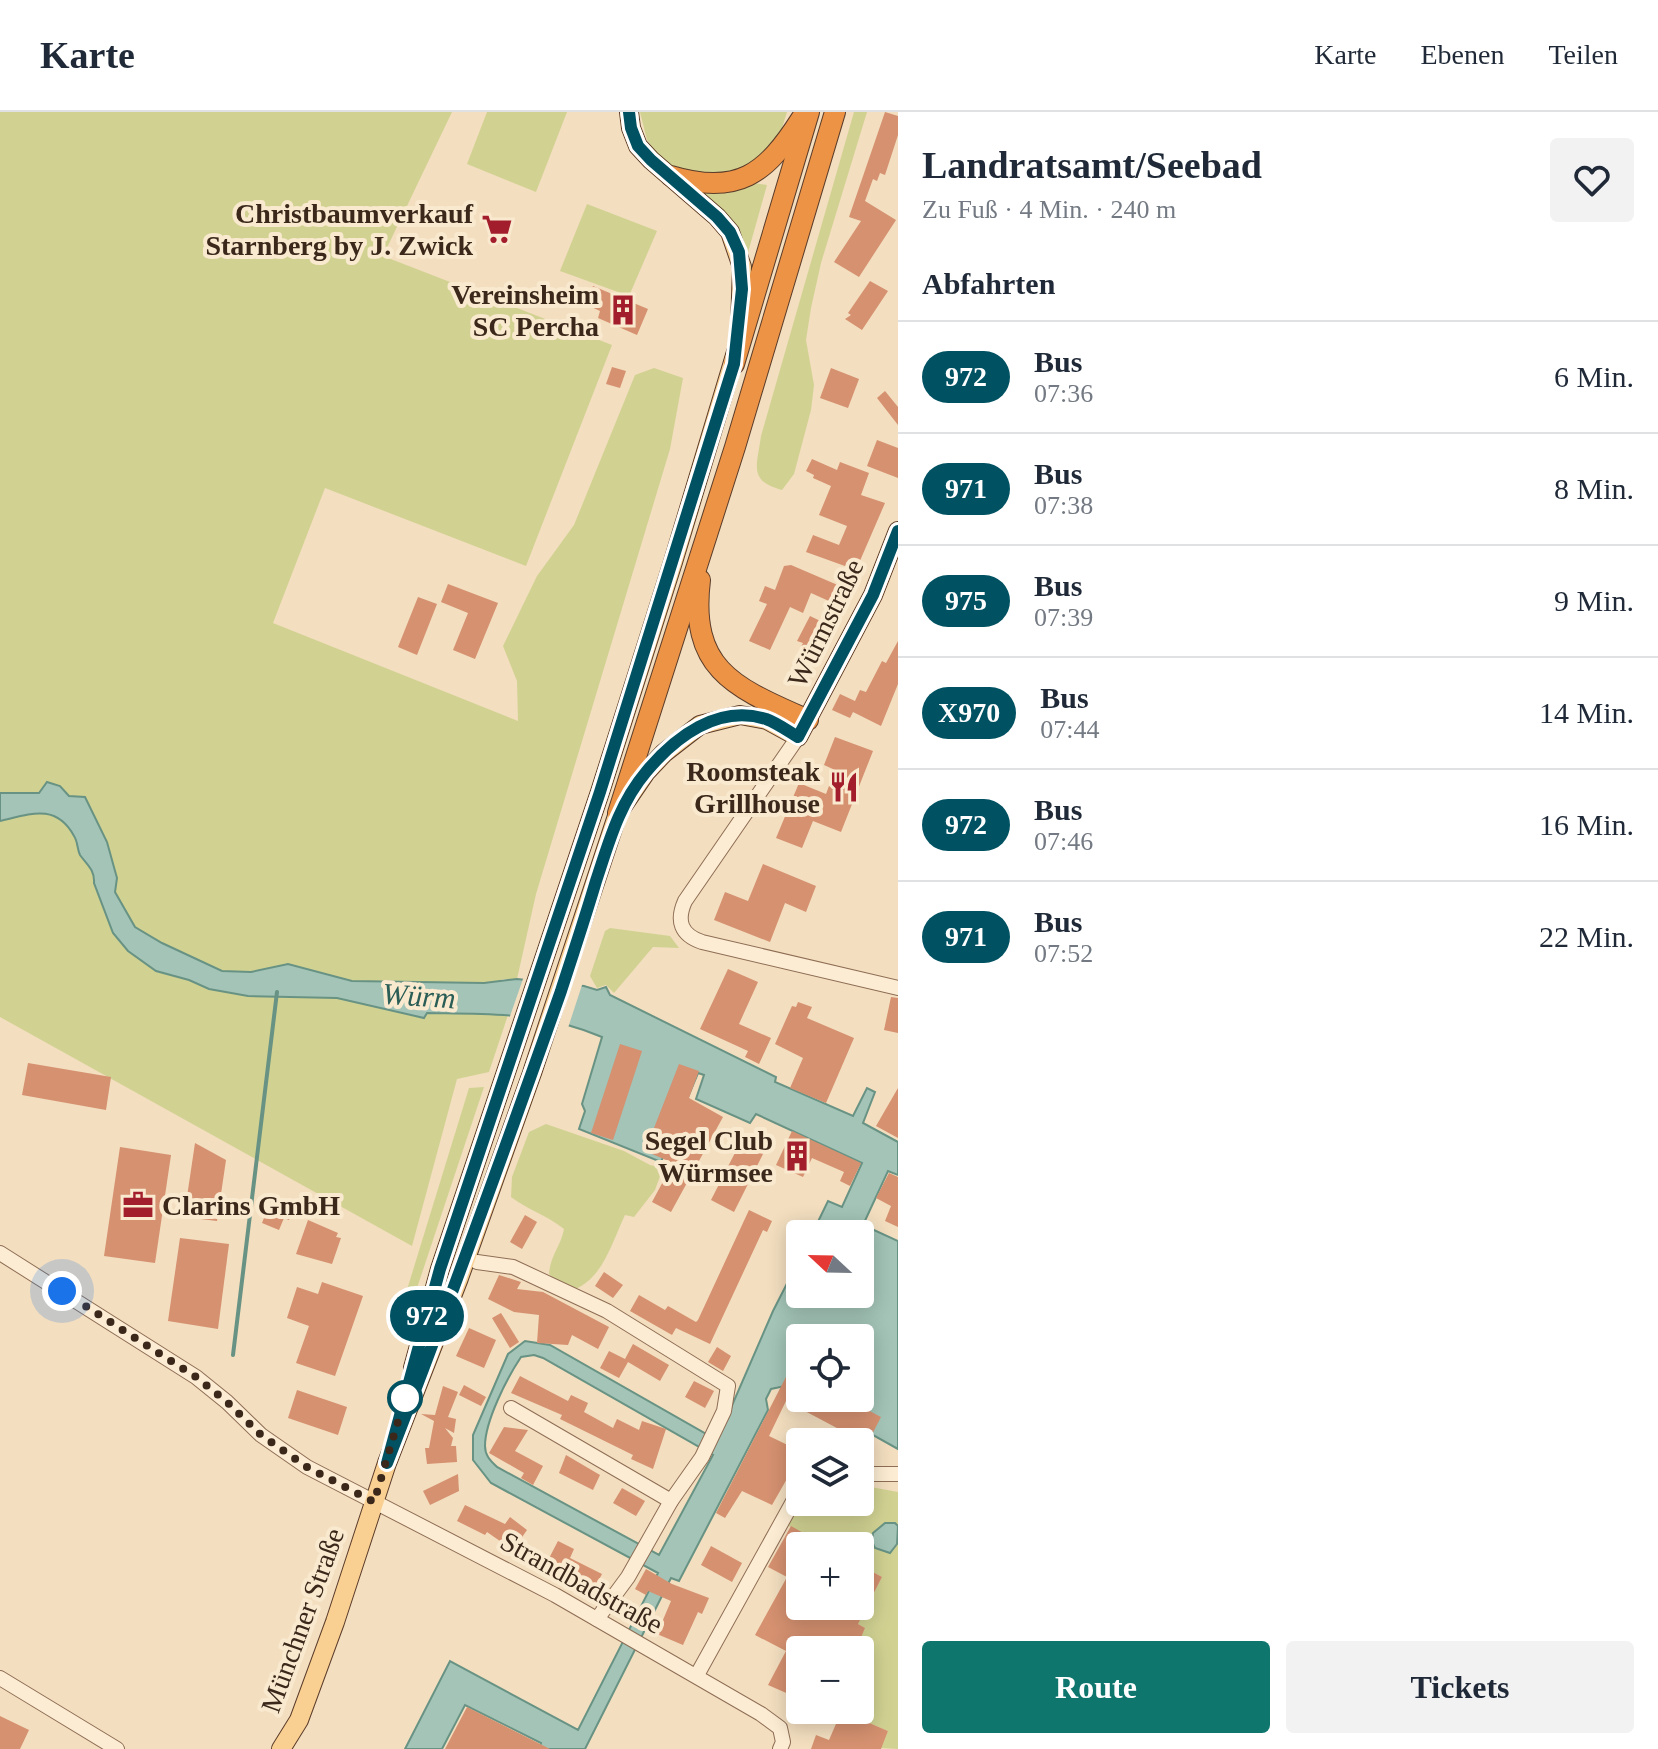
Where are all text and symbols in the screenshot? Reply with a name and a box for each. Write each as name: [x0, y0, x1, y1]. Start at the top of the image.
text: Karte: [40, 34, 135, 76]
text: Karte: [1314, 39, 1376, 70]
text: Ebenen: [1420, 39, 1504, 70]
text: Teilen: [1548, 39, 1618, 70]
button: heart: [1550, 138, 1634, 222]
text: Landratsamt/Seebad: [922, 144, 1262, 186]
text: Zu Fuß · 4 Min. · 240 m: [922, 195, 1176, 224]
place label: Christbaumverkauf Starnberg by J. Zwick: [205, 198, 474, 261]
supermarket icon: Christbaumverkauf Starnberg by J. Zwick: [480, 212, 514, 246]
text: Abfahrten: [922, 267, 1055, 300]
place label: Vereinsheim SC Percha: [451, 279, 599, 342]
building icon: Vereinsheim SC Percha: [606, 293, 640, 327]
text: Bus: [1034, 345, 1082, 378]
text: 6 Min.: [1554, 360, 1634, 393]
text: 972: [945, 361, 987, 392]
text: 07:36: [1034, 379, 1093, 408]
text: Bus: [1034, 457, 1082, 490]
text: 8 Min.: [1554, 472, 1634, 505]
text: 971: [945, 473, 987, 504]
text: 07:38: [1034, 491, 1093, 520]
street label: Würmstraße: [781, 554, 870, 692]
text: Bus: [1034, 569, 1082, 602]
text: 9 Min.: [1554, 584, 1634, 617]
text: 975: [945, 585, 987, 616]
text: 07:39: [1034, 603, 1093, 632]
text: Bus: [1040, 681, 1089, 714]
text: 14 Min.: [1539, 696, 1634, 729]
text: X970: [938, 697, 1000, 728]
text: 07:44: [1040, 715, 1099, 744]
place label: Roomsteak Grillhouse: [686, 756, 820, 819]
restaurant icon: Roomsteak Grillhouse: [827, 770, 861, 804]
text: Bus: [1034, 793, 1082, 826]
text: 16 Min.: [1539, 808, 1634, 841]
text: 972: [945, 809, 987, 840]
text: 07:46: [1034, 827, 1093, 856]
text: Bus: [1034, 905, 1082, 938]
text: 22 Min.: [1539, 920, 1634, 953]
text: 971: [945, 921, 987, 952]
text: 07:52: [1034, 939, 1093, 968]
water label: Würm: [381, 976, 457, 1015]
place label: Segel Club Würmsee: [645, 1125, 773, 1188]
building icon: Segel Club Würmsee: [780, 1139, 814, 1173]
office icon: Clarins GmbH: [121, 1188, 155, 1222]
place label: Clarins GmbH: [162, 1190, 340, 1221]
north arrow: [786, 1220, 874, 1308]
map controls: [786, 1220, 874, 1724]
your location: [42, 1271, 82, 1311]
line badge: 972: [381, 1290, 473, 1342]
text: 972: [406, 1300, 448, 1331]
button: locate: [786, 1324, 874, 1412]
unlabelled marker: [388, 1381, 422, 1415]
button: layers: [786, 1428, 874, 1516]
street label: Münchner Straße: [255, 1524, 350, 1716]
street label: Strandbadstraße: [495, 1525, 668, 1640]
button: +: [786, 1532, 874, 1620]
button: −: [786, 1636, 874, 1724]
button: Route: [922, 1641, 1270, 1733]
button: Tickets: [1286, 1641, 1634, 1733]

